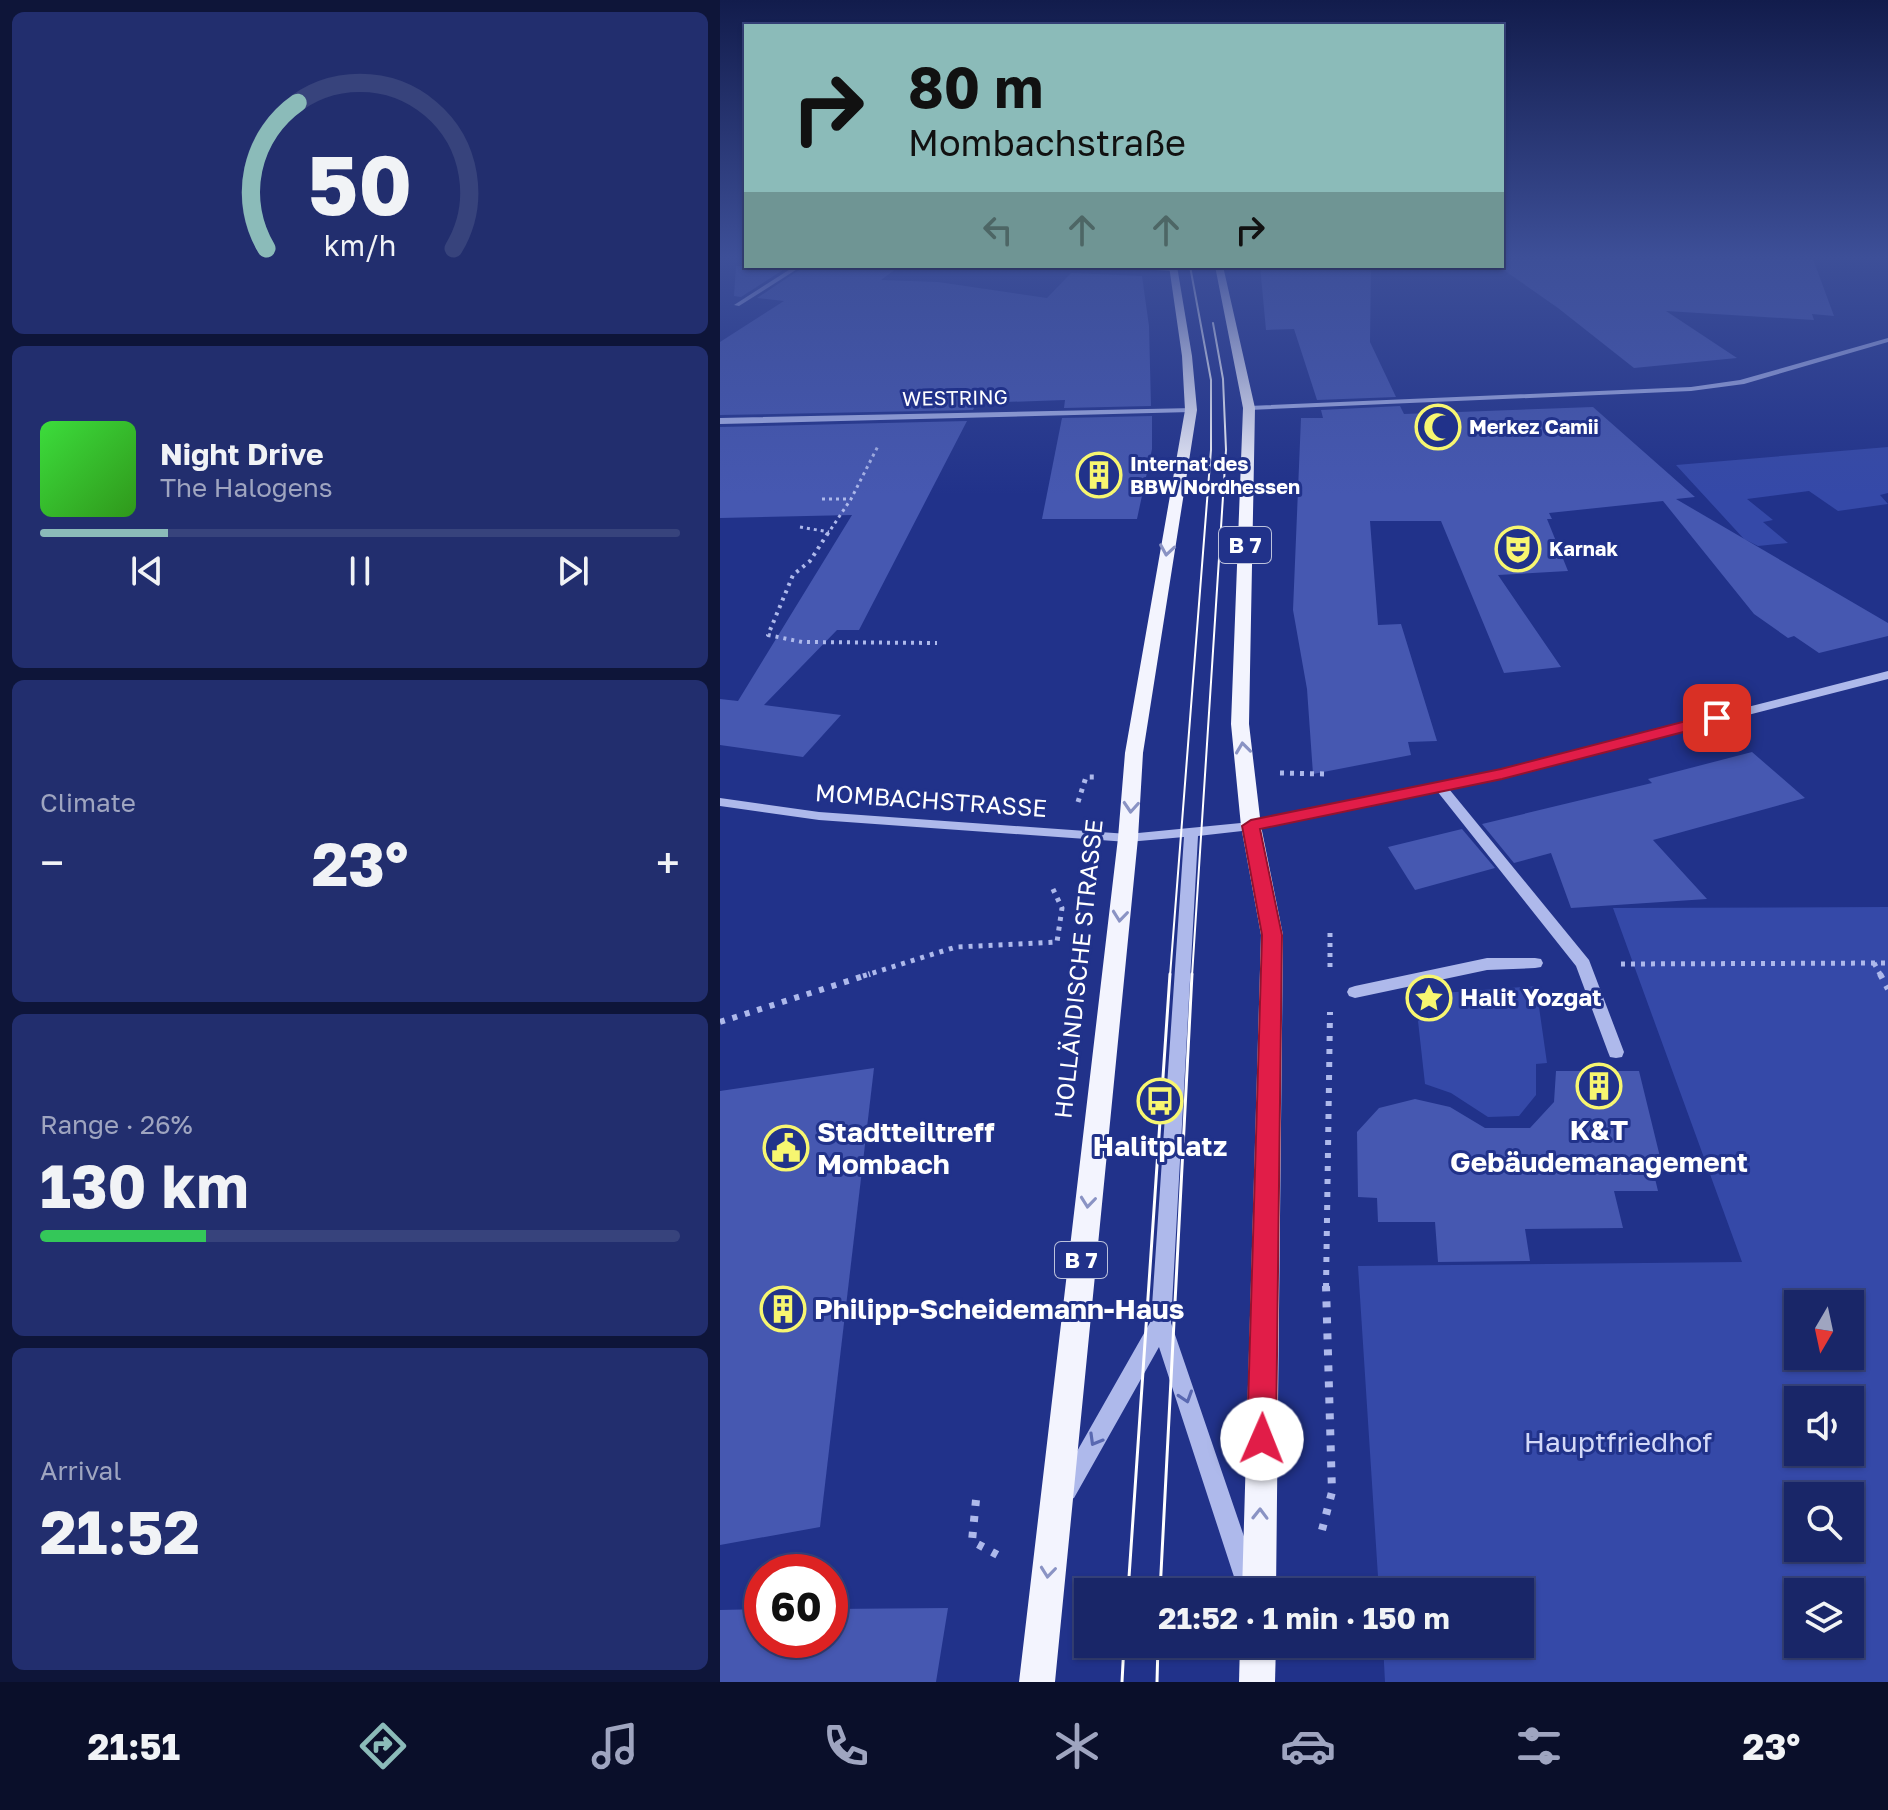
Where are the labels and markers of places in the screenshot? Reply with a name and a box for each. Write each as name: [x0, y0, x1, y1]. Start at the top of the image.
mosque icon: Merkez Camii: [1414, 403, 1462, 451]
place label: Merkez Camii: [1469, 414, 1599, 438]
building icon: Internat des BBW Nordhessen: [1075, 451, 1123, 499]
place label: Internat des BBW Nordhessen: [1130, 451, 1300, 498]
theatre icon: Karnak: [1494, 525, 1542, 573]
place label: Karnak: [1549, 536, 1618, 560]
pin: [1683, 684, 1751, 752]
place icon: Halit Yozgat: [1405, 974, 1453, 1022]
place label: Halit Yozgat: [1460, 982, 1602, 1011]
building icon: K&T Gebäudemanagement: [1575, 1062, 1623, 1110]
bus stop icon: Halitplatz: [1136, 1077, 1184, 1125]
place label: K&T Gebäudemanagement: [1450, 1113, 1748, 1178]
place label: Stadtteiltreff Mombach: [817, 1115, 995, 1180]
public building icon: Stadtteiltreff Mombach: [762, 1124, 810, 1172]
place label: Halitplatz: [1093, 1129, 1227, 1162]
building icon: Philipp-Scheidemann-Haus: [759, 1285, 807, 1333]
place label: Philipp-Scheidemann-Haus: [814, 1292, 1184, 1325]

